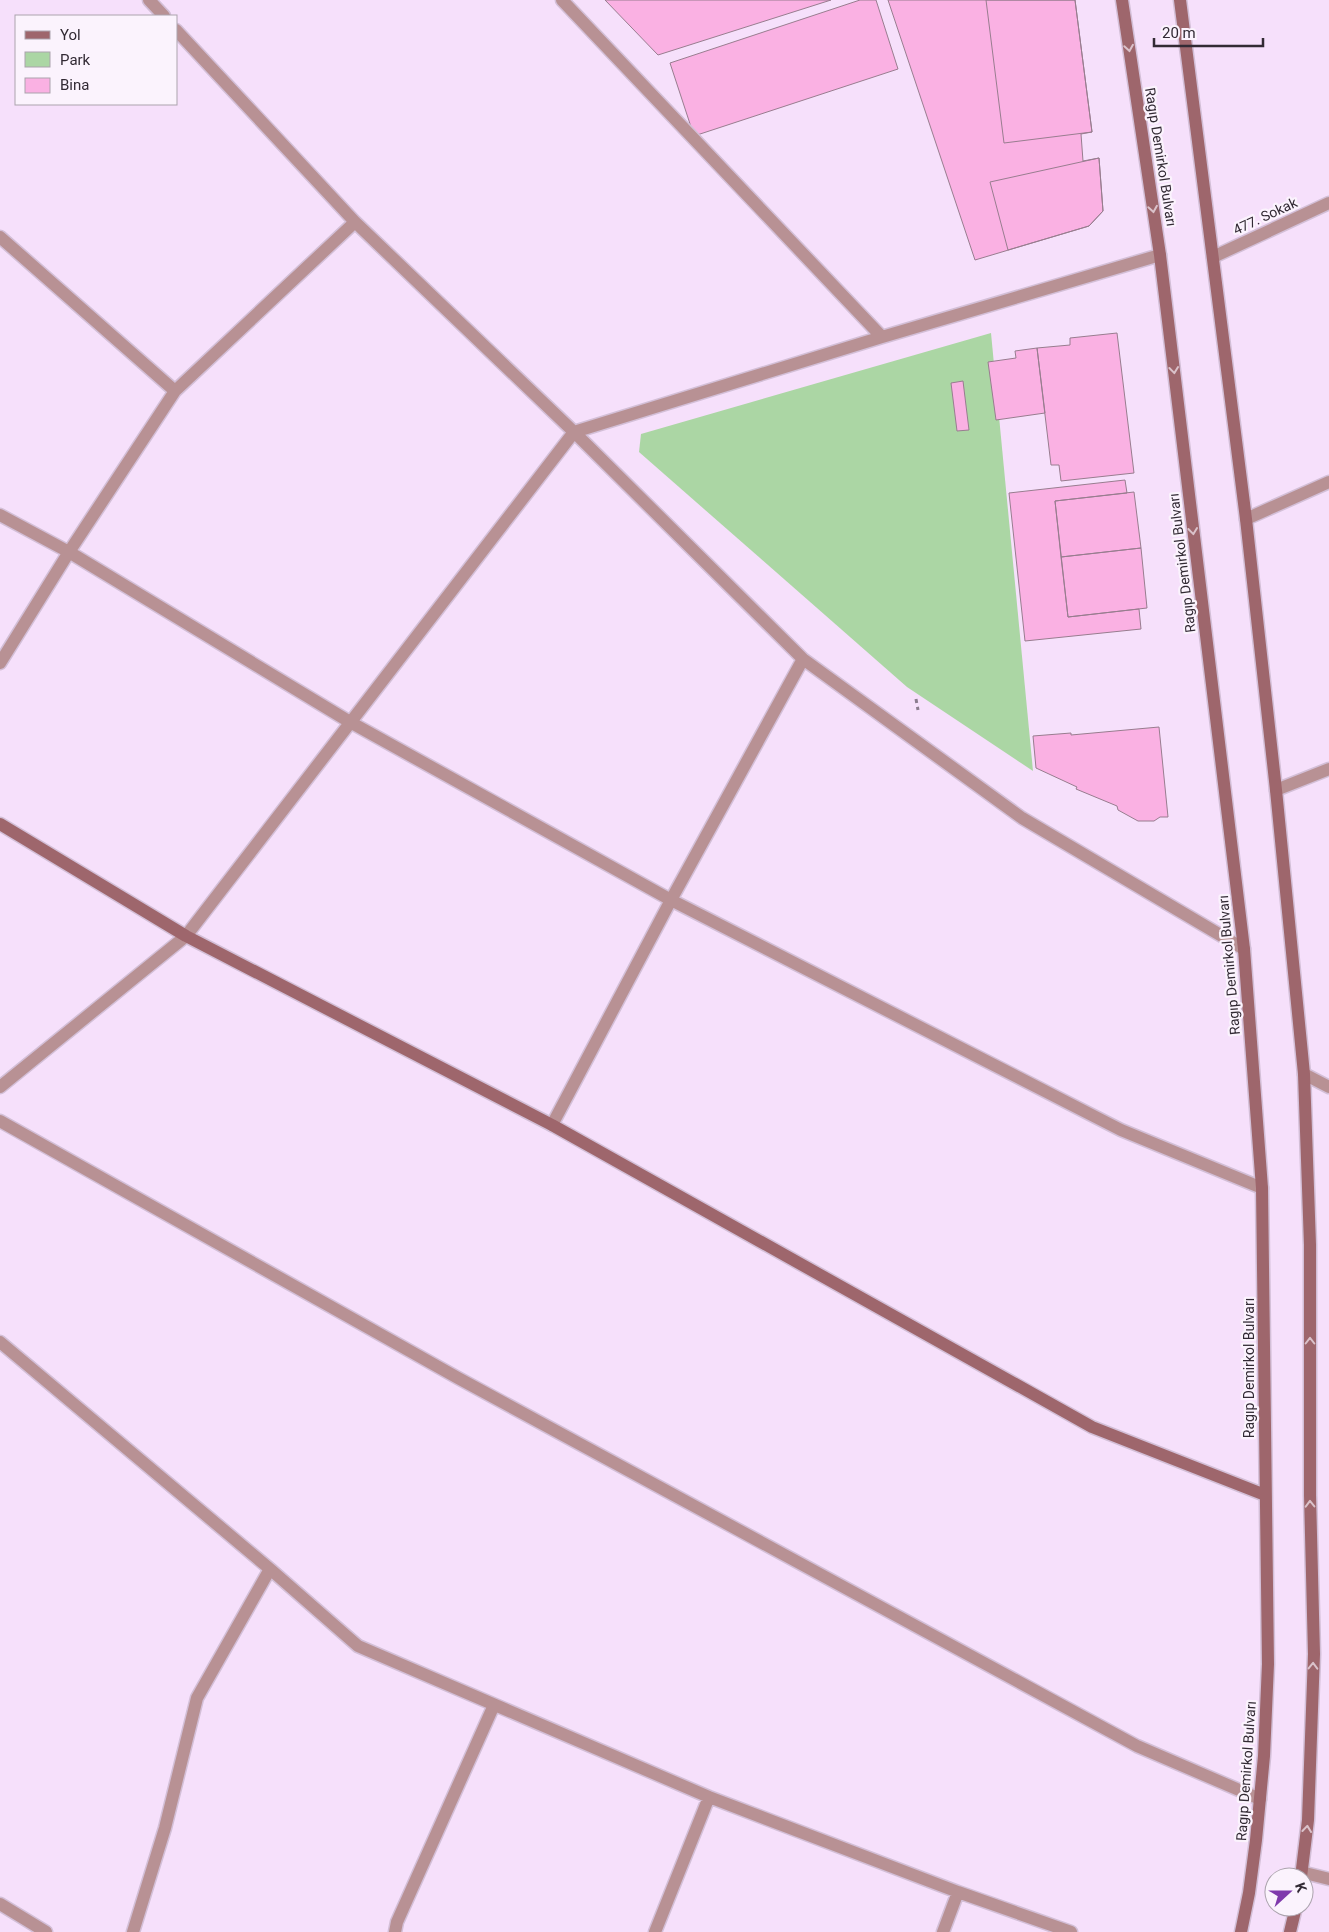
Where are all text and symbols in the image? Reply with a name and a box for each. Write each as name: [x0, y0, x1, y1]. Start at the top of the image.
legend: [15, 15, 178, 105]
scale bar: [1154, 15, 1263, 47]
text: 20 m: [1162, 24, 1196, 42]
text: Yol: [60, 26, 81, 44]
one-way arrow: [1123, 45, 1134, 53]
text: Park: [60, 51, 91, 69]
text: Bina: [60, 76, 89, 94]
street label: Ragıp Demirkol Bulvarı: [1142, 86, 1180, 228]
street label: 477. Sokak: [1230, 194, 1300, 238]
one-way arrow: [1147, 205, 1158, 213]
one-way arrow: [1168, 366, 1179, 374]
street label: Ragıp Demirkol Bulvarı: [1166, 492, 1198, 634]
one-way arrow: [1188, 527, 1198, 536]
street label: Ragıp Demirkol Bulvarı: [1215, 894, 1243, 1036]
street label: Ragıp Demirkol Bulvarı: [1241, 1298, 1257, 1438]
one-way arrow: [1305, 1337, 1315, 1345]
one-way arrow: [1305, 1500, 1315, 1508]
one-way arrow: [1308, 1662, 1319, 1670]
street label: Ragıp Demirkol Bulvarı: [1233, 1700, 1259, 1842]
one-way arrow: [1301, 1824, 1312, 1832]
north arrow: [1264, 1867, 1314, 1917]
text: K: [1292, 1880, 1310, 1894]

